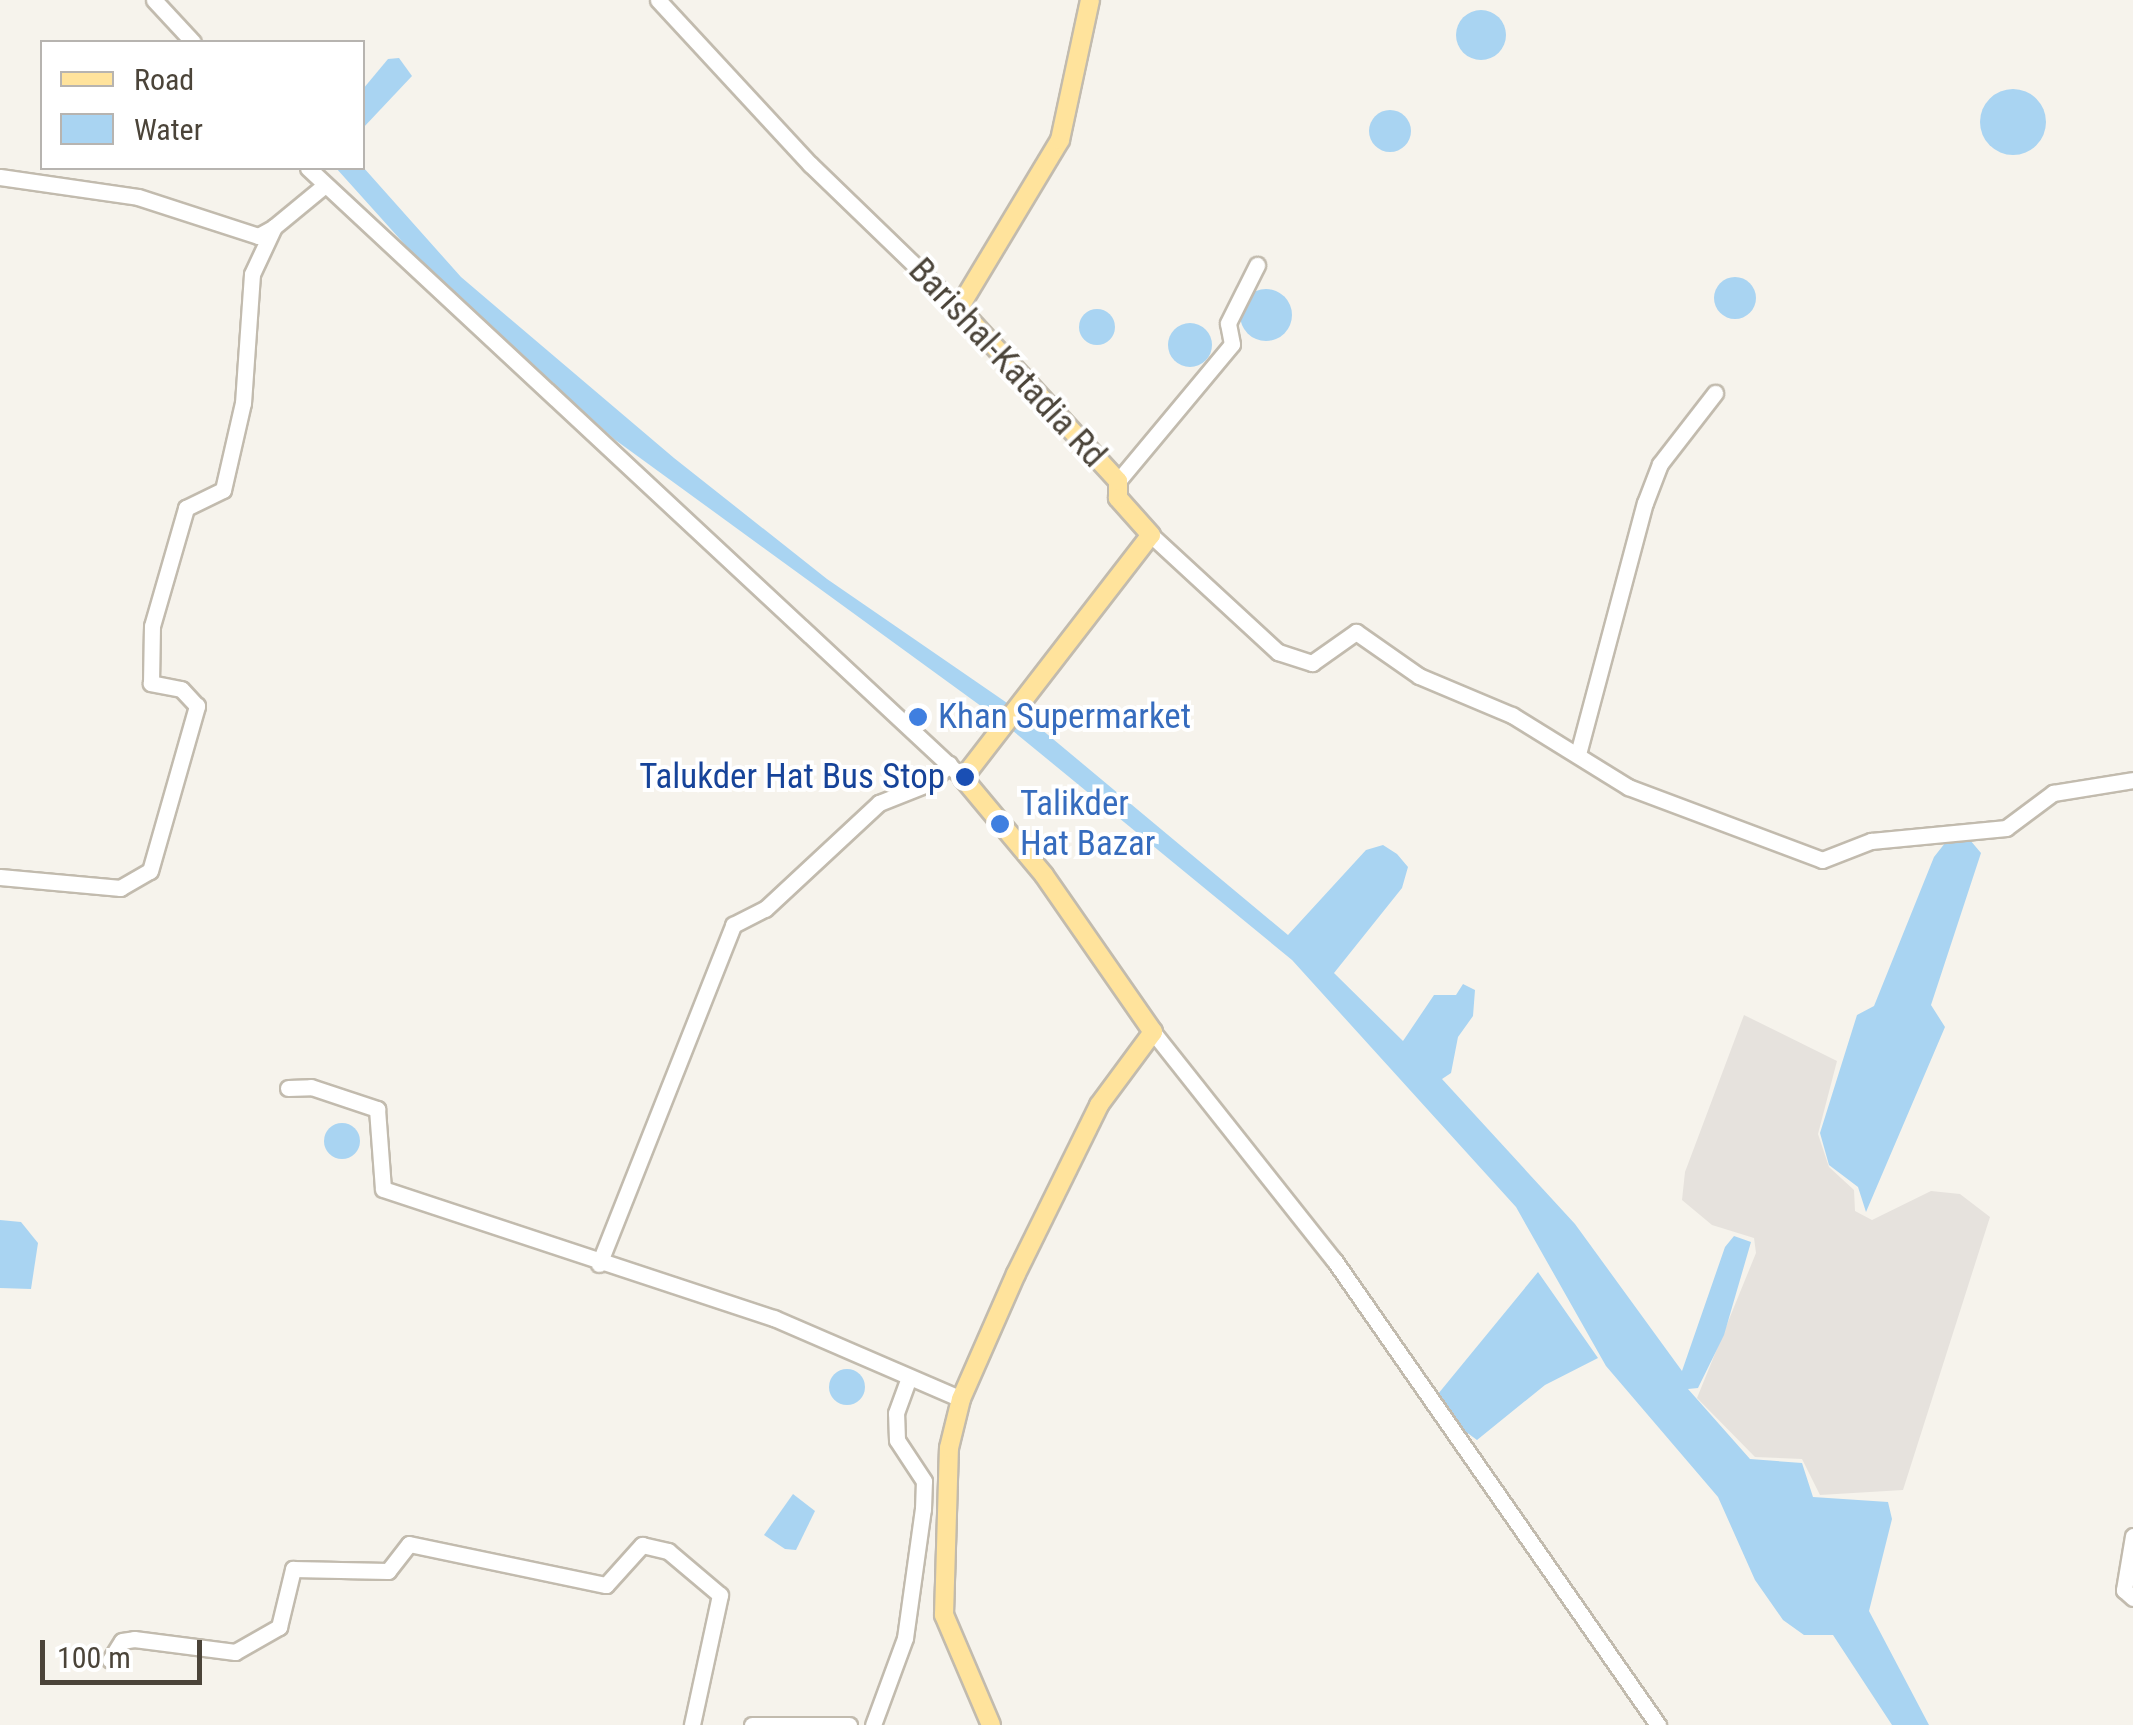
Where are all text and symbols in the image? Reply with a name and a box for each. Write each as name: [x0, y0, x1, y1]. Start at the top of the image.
legend: [40, 40, 365, 170]
text: Road: [134, 62, 194, 97]
text: Water: [134, 112, 203, 147]
street label: Barishal-Katadia Rd: [900, 250, 1114, 476]
place label: Khan Supermarket: [938, 696, 1191, 738]
marker: Khan Supermarket: [907, 706, 929, 728]
place label: Talukder Hat Bus Stop: [639, 756, 945, 798]
marker: Talukder Hat Bus Stop: [954, 766, 976, 788]
place label: Talikder Hat Bazar: [1020, 783, 1156, 865]
marker: Talikder Hat Bazar: [989, 813, 1011, 835]
scale bar: [45, 1620, 208, 1682]
text: 100 m: [57, 1640, 131, 1675]

